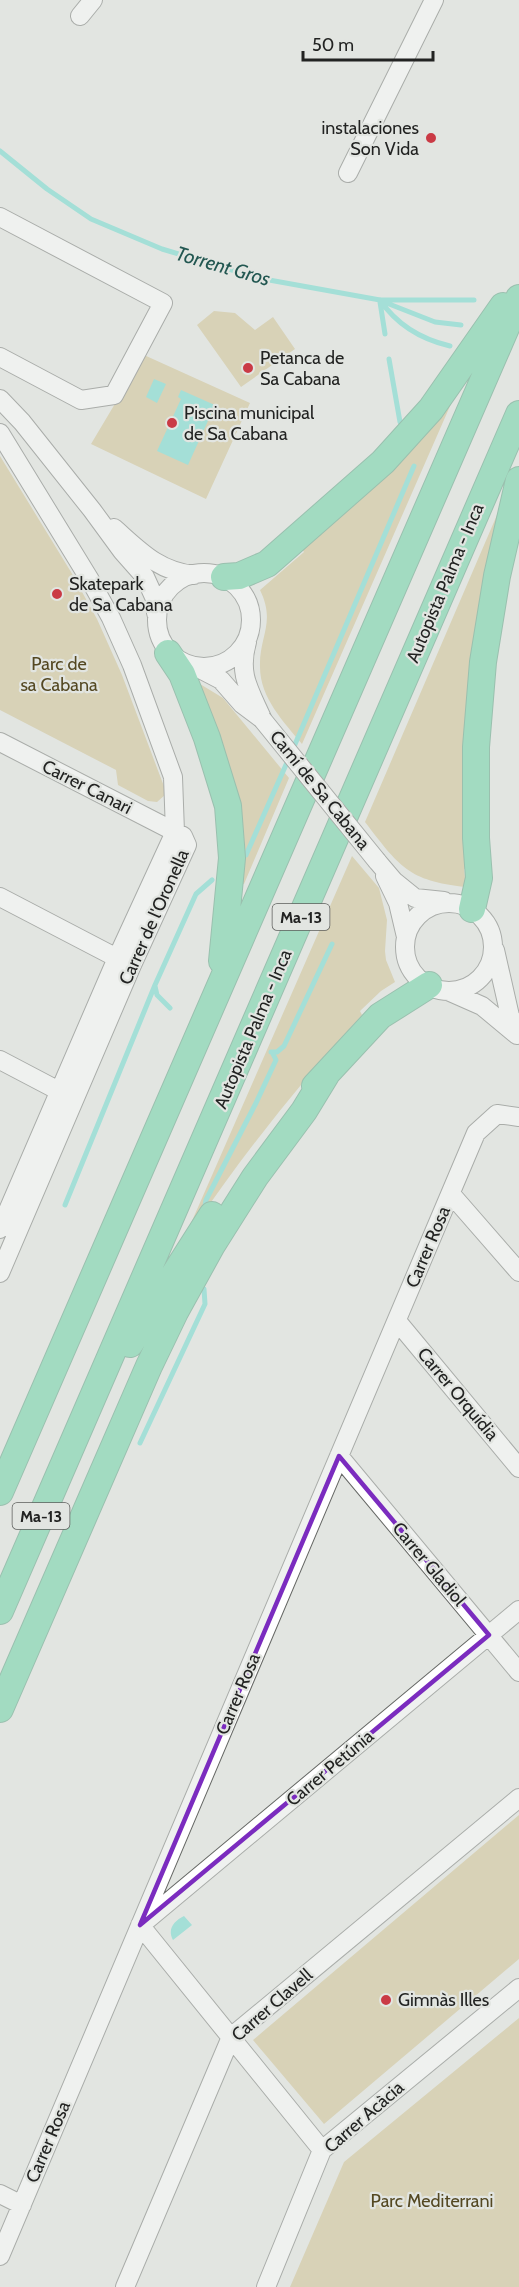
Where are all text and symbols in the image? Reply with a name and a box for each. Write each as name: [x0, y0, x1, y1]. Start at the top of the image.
scale bar: [303, 24, 434, 62]
text: 50 m: [312, 34, 354, 56]
place label: instalaciones Son Vida: [321, 117, 419, 160]
marker: instalaciones Son Vida: [424, 131, 438, 145]
water label: Torrent Gros: [173, 241, 273, 291]
place label: Petanca de Sa Cabana: [260, 347, 344, 390]
marker: Petanca de Sa Cabana: [241, 361, 255, 375]
place label: Piscina municipal de Sa Cabana: [184, 402, 315, 445]
marker: Piscina municipal de Sa Cabana: [165, 416, 179, 430]
street label: Autopista Palma - Inca: [402, 500, 489, 666]
place label: Skatepark de Sa Cabana: [69, 573, 173, 616]
marker: Skatepark de Sa Cabana: [50, 587, 64, 601]
park label: Parc de sa Cabana: [20, 653, 98, 696]
street label: Camí de Sa Cabana: [265, 726, 375, 854]
street label: Carrer Canari: [38, 755, 136, 819]
street label: Carrer de l'Oronella: [114, 846, 194, 988]
road number: Ma-13: [272, 904, 330, 930]
street label: Autopista Palma - Inca: [210, 946, 297, 1112]
street label: Carrer Rosa: [401, 1203, 455, 1291]
street label: Carrer Orquídia: [413, 1343, 504, 1445]
road number: Ma-13: [12, 1503, 70, 1529]
street label: Carrer Gladiol: [388, 1518, 471, 1611]
street label: Carrer Rosa: [211, 1650, 265, 1738]
street label: Carrer Petúnia: [282, 1725, 378, 1811]
street label: Carrer Clavell: [227, 1963, 317, 2046]
place label: Gimnàs Illes: [398, 1989, 489, 2011]
marker: Gimnàs Illes: [379, 1993, 393, 2007]
street label: Carrer Acàcia: [320, 2076, 409, 2157]
street label: Carrer Rosa: [21, 2098, 75, 2186]
park label: Parc Mediterrani: [371, 2190, 493, 2212]

